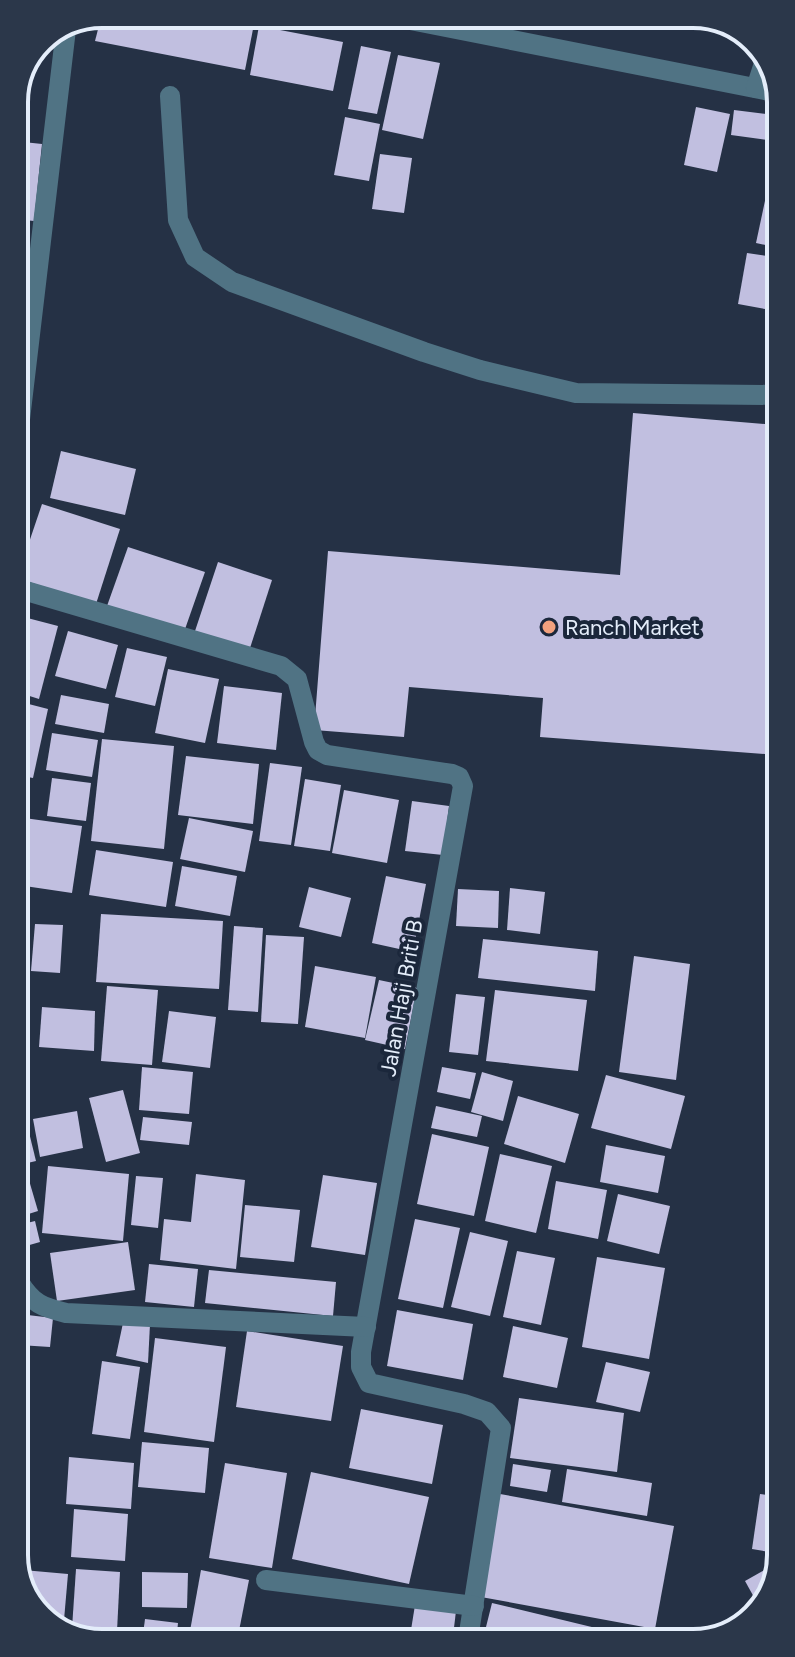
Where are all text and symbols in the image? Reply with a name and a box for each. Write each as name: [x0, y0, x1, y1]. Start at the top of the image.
place label: Ranch Market: [565, 614, 700, 641]
marker: Ranch Market: [540, 618, 558, 636]
street label: Jalan Haji Briti B: [374, 918, 429, 1079]

